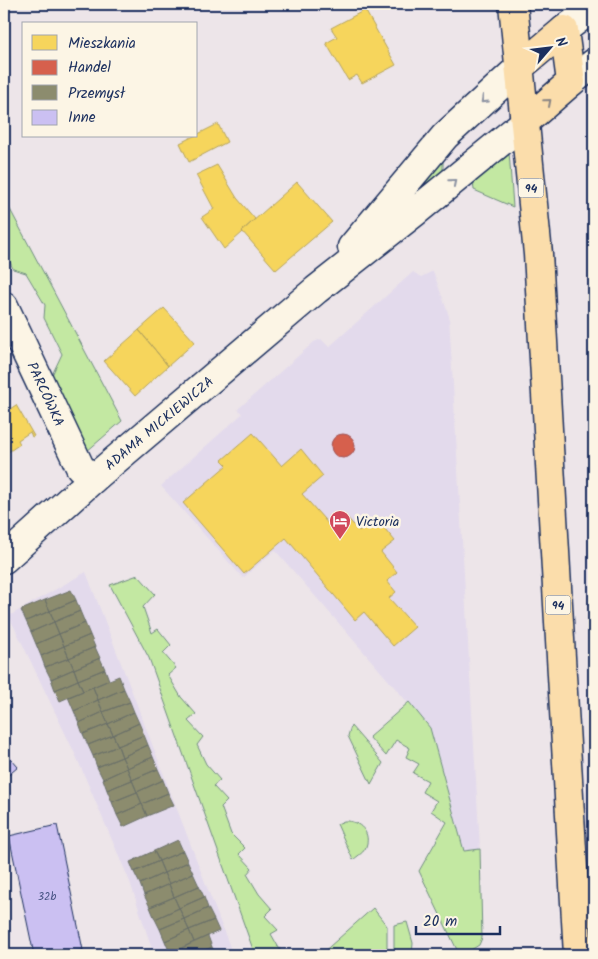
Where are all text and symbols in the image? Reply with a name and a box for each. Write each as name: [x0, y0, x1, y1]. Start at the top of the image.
legend: [22, 22, 198, 138]
north arrow: [526, 22, 576, 72]
text: Mieszkania: [68, 32, 136, 56]
text: N: [549, 33, 572, 52]
text: Handel: [68, 56, 111, 80]
text: Przemysł: [68, 82, 126, 106]
one-way arrow: [481, 95, 490, 104]
one-way arrow: [542, 99, 551, 107]
text: Inne: [68, 106, 96, 130]
road number: 94: [518, 178, 544, 198]
one-way arrow: [447, 179, 456, 187]
street label: PARCÓWKA: [21, 359, 70, 430]
street label: ADAMA MICKIEWICZA: [100, 371, 219, 476]
hotel icon: Victoria: [328, 509, 352, 540]
place label: Victoria: [356, 511, 399, 533]
road number: 94: [546, 596, 570, 614]
house number: 32b: [38, 888, 56, 906]
scale bar: [416, 904, 499, 936]
text: 20 m: [423, 910, 457, 934]

